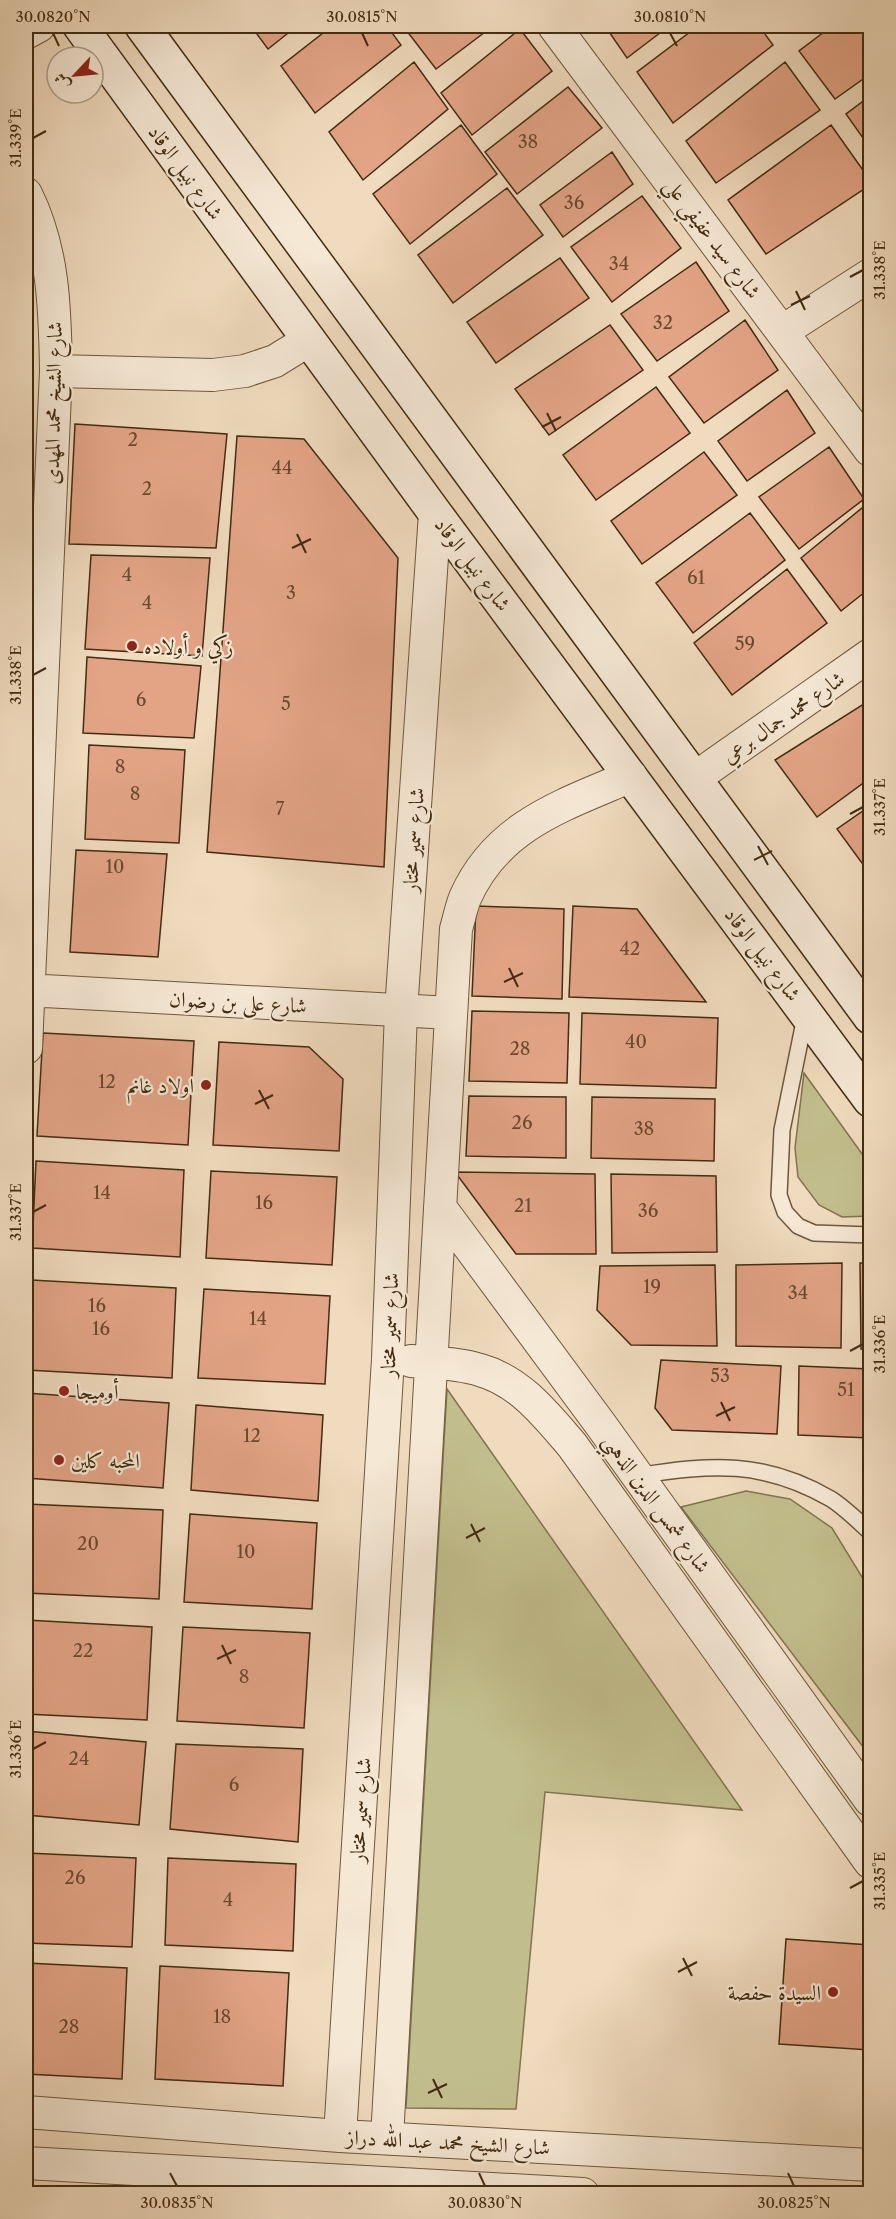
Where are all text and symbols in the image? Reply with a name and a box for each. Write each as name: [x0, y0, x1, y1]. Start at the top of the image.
text: 30.0820°N: [15, 7, 91, 26]
text: 30.0815°N: [326, 7, 398, 26]
text: 30.0810°N: [634, 7, 706, 26]
north arrow: [45, 45, 105, 105]
text: ش: [49, 70, 74, 93]
text: 31.339°E: [6, 108, 25, 168]
street label: شارع نبيل الوقاد: [138, 120, 229, 228]
house number: 38: [518, 131, 538, 153]
street label: شارع سيد عفيفي علي: [653, 173, 766, 308]
house number: 36: [564, 192, 584, 214]
text: 31.338°E: [870, 240, 889, 300]
house number: 34: [609, 253, 629, 275]
house number: 32: [653, 312, 673, 334]
street label: شارع الشيخ محمد المهدى: [39, 321, 74, 485]
house number: 2: [128, 429, 138, 451]
house number: 44: [272, 457, 292, 479]
house number: 2: [142, 478, 152, 500]
street label: شارع نبيل الوقاد: [425, 512, 516, 619]
house number: 4: [122, 564, 132, 586]
house number: 61: [687, 567, 705, 589]
house number: 3: [286, 582, 296, 604]
house number: 4: [142, 592, 152, 614]
place label: زكي و أولاده: [144, 632, 234, 664]
house number: 59: [735, 633, 755, 655]
marker: زكي و أولاده: [125, 639, 139, 653]
text: 31.338°E: [6, 645, 25, 705]
street label: شارع محمد جمال برعي: [717, 666, 852, 773]
house number: 6: [136, 689, 146, 711]
house number: 5: [281, 693, 291, 715]
house number: 8: [115, 756, 125, 778]
text: 31.337°E: [870, 778, 889, 836]
house number: 8: [130, 783, 140, 805]
street label: شارع سمير مختار: [397, 787, 435, 896]
house number: 7: [276, 798, 285, 820]
house number: 10: [106, 856, 124, 878]
street label: شارع نبيل الوقاد: [715, 902, 806, 1009]
house number: 42: [620, 938, 640, 960]
street label: شارع على بن رضوان: [168, 986, 308, 1024]
house number: 40: [625, 1031, 647, 1053]
house number: 28: [509, 1038, 531, 1060]
house number: 12: [98, 1071, 116, 1093]
place label: اولاد غانم: [127, 1073, 194, 1104]
marker: اولاد غانم: [199, 1078, 213, 1092]
house number: 26: [512, 1112, 532, 1134]
house number: 38: [634, 1118, 654, 1140]
house number: 14: [93, 1182, 111, 1204]
text: 31.337°E: [6, 1183, 25, 1241]
house number: 16: [255, 1192, 273, 1214]
house number: 21: [514, 1195, 532, 1217]
house number: 36: [638, 1200, 658, 1222]
street label: شارع سمير مختار: [375, 1272, 409, 1380]
house number: 19: [643, 1276, 661, 1298]
house number: 34: [788, 1282, 808, 1304]
house number: 16: [88, 1295, 106, 1317]
house number: 14: [249, 1308, 267, 1330]
text: 31.336°E: [870, 1315, 889, 1373]
house number: 16: [92, 1318, 110, 1340]
house number: 53: [710, 1365, 730, 1387]
place label: أوميجا: [76, 1377, 119, 1404]
house number: 51: [837, 1379, 855, 1401]
marker: أوميجا: [57, 1384, 71, 1398]
house number: 12: [243, 1425, 261, 1447]
street label: شارع شمس الدين الذهبي: [592, 1429, 716, 1582]
place label: المحبه كلين: [71, 1448, 140, 1474]
marker: المحبه كلين: [52, 1453, 66, 1467]
house number: 20: [77, 1533, 99, 1555]
house number: 10: [237, 1541, 255, 1563]
house number: 22: [73, 1640, 93, 1662]
house number: 8: [239, 1666, 249, 1688]
text: 31.336°E: [6, 1720, 25, 1778]
house number: 24: [69, 1748, 89, 1770]
street label: شارع سمير مختار: [344, 1757, 382, 1866]
house number: 6: [229, 1774, 239, 1796]
text: 31.335°E: [870, 1852, 889, 1910]
house number: 26: [65, 1867, 85, 1889]
house number: 4: [223, 1889, 233, 1911]
place label: السيدة حفصة: [728, 1980, 821, 2005]
marker: السيدة حفصة: [826, 1985, 840, 1999]
house number: 18: [213, 2006, 231, 2028]
house number: 28: [58, 2016, 80, 2038]
street label: شارع الشيخ محمد عبد الله دراز: [343, 2120, 551, 2167]
text: 30.0835°N: [140, 2193, 214, 2212]
text: 30.0830°N: [448, 2193, 522, 2212]
text: 30.0825°N: [757, 2193, 831, 2212]

